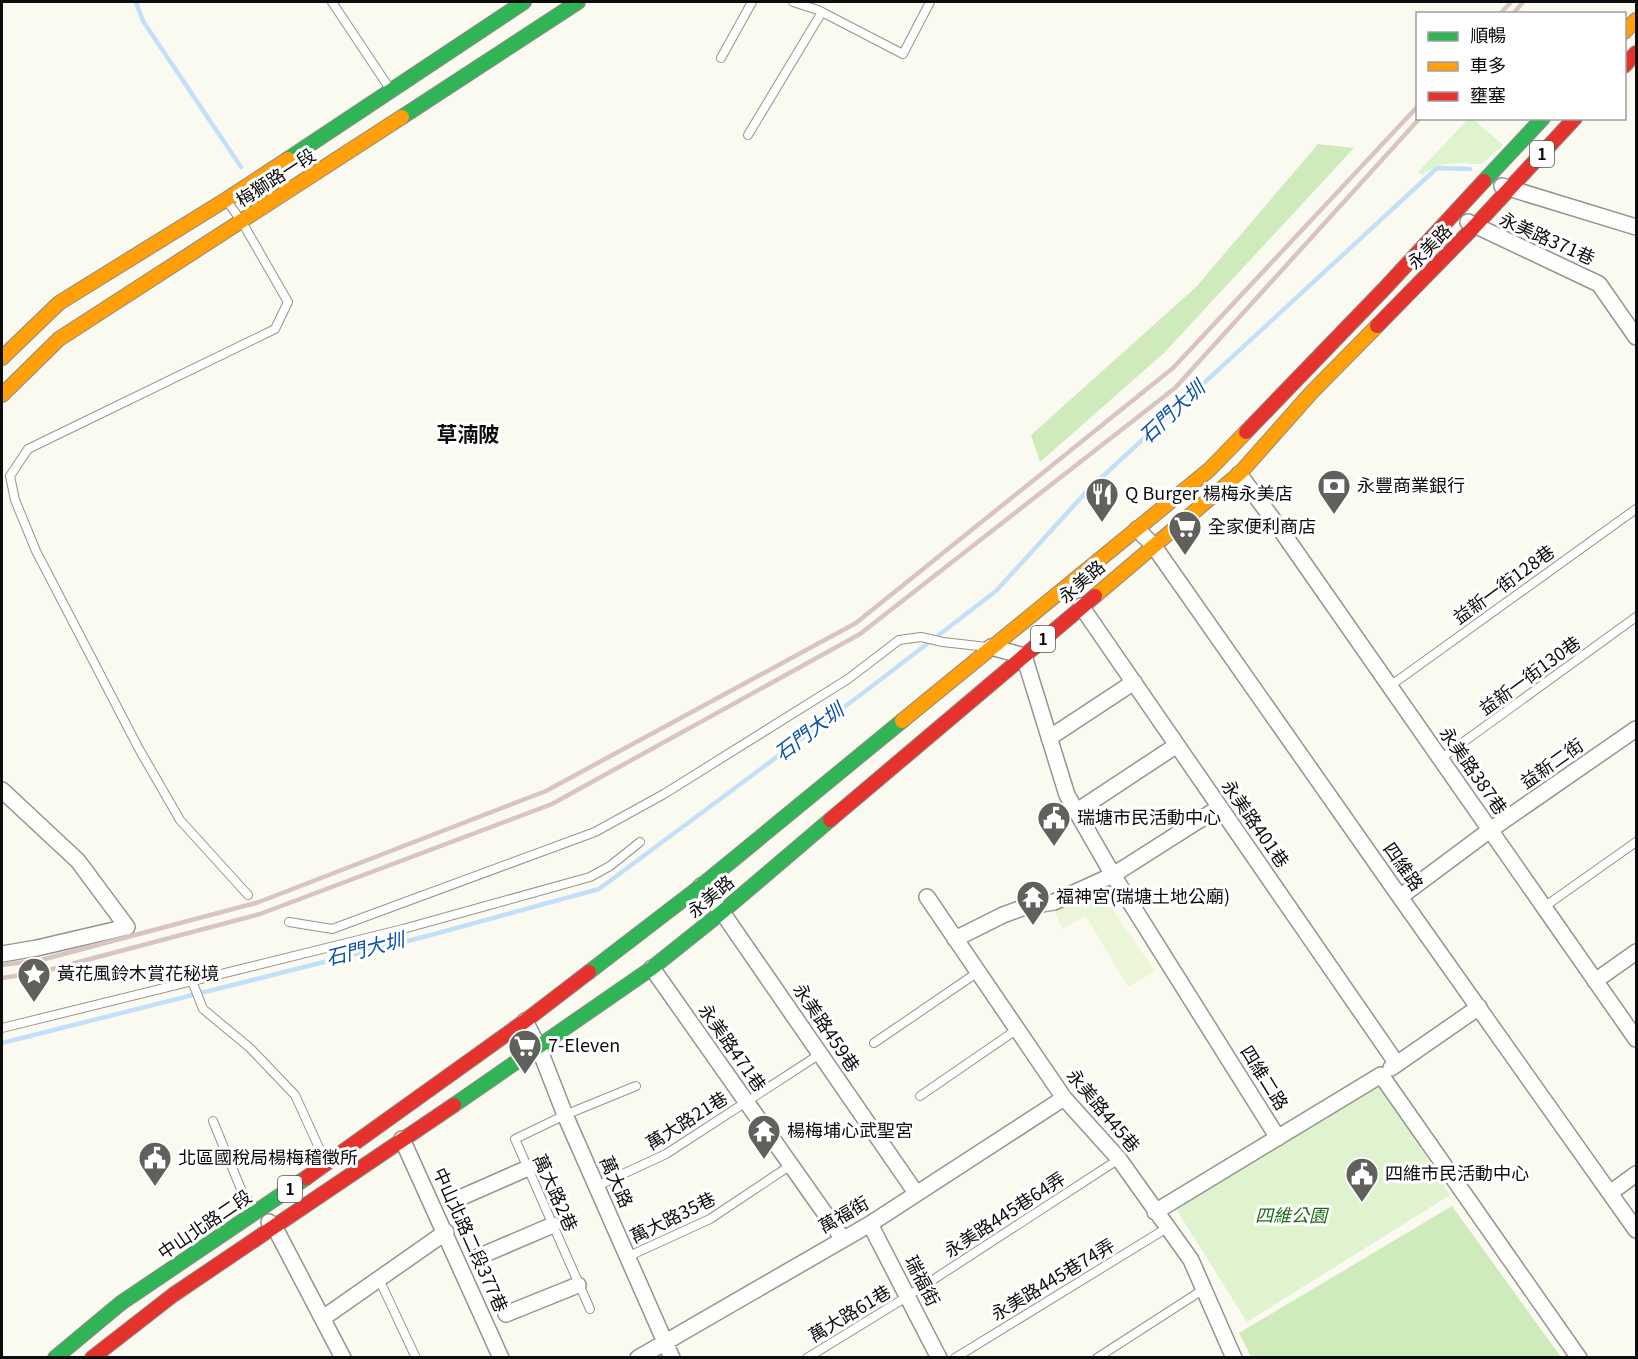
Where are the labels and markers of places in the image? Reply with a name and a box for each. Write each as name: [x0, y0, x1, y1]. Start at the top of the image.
bank icon: 永豐商業銀行: [1316, 468, 1352, 515]
place label: 永豐商業銀行: [1357, 471, 1465, 497]
restaurant icon: Q Burger 楊梅永美店: [1084, 476, 1120, 523]
place label: Q Burger 楊梅永美店: [1125, 479, 1293, 505]
supermarket icon: 全家便利商店: [1167, 509, 1203, 556]
place label: 全家便利商店: [1208, 512, 1316, 538]
public building icon: 瑞塘市民活動中心: [1036, 800, 1072, 847]
place label: 瑞塘市民活動中心: [1077, 803, 1221, 829]
temple icon: 福神宮(瑞塘土地公廟): [1015, 879, 1051, 926]
place label: 福神宮(瑞塘土地公廟): [1056, 882, 1230, 908]
place icon: 黃花風鈴木賞花秘境: [16, 956, 52, 1003]
place label: 黃花風鈴木賞花秘境: [57, 959, 219, 985]
supermarket icon: 7-Eleven: [507, 1028, 543, 1075]
place label: 7-Eleven: [548, 1031, 620, 1057]
temple icon: 楊梅埔心武聖宮: [746, 1113, 782, 1160]
place label: 楊梅埔心武聖宮: [787, 1116, 913, 1142]
public building icon: 北區國稅局楊梅稽徵所: [137, 1140, 173, 1187]
place label: 北區國稅局楊梅稽徵所: [178, 1143, 358, 1169]
public building icon: 四維市民活動中心: [1344, 1156, 1380, 1203]
place label: 四維市民活動中心: [1385, 1159, 1529, 1185]

